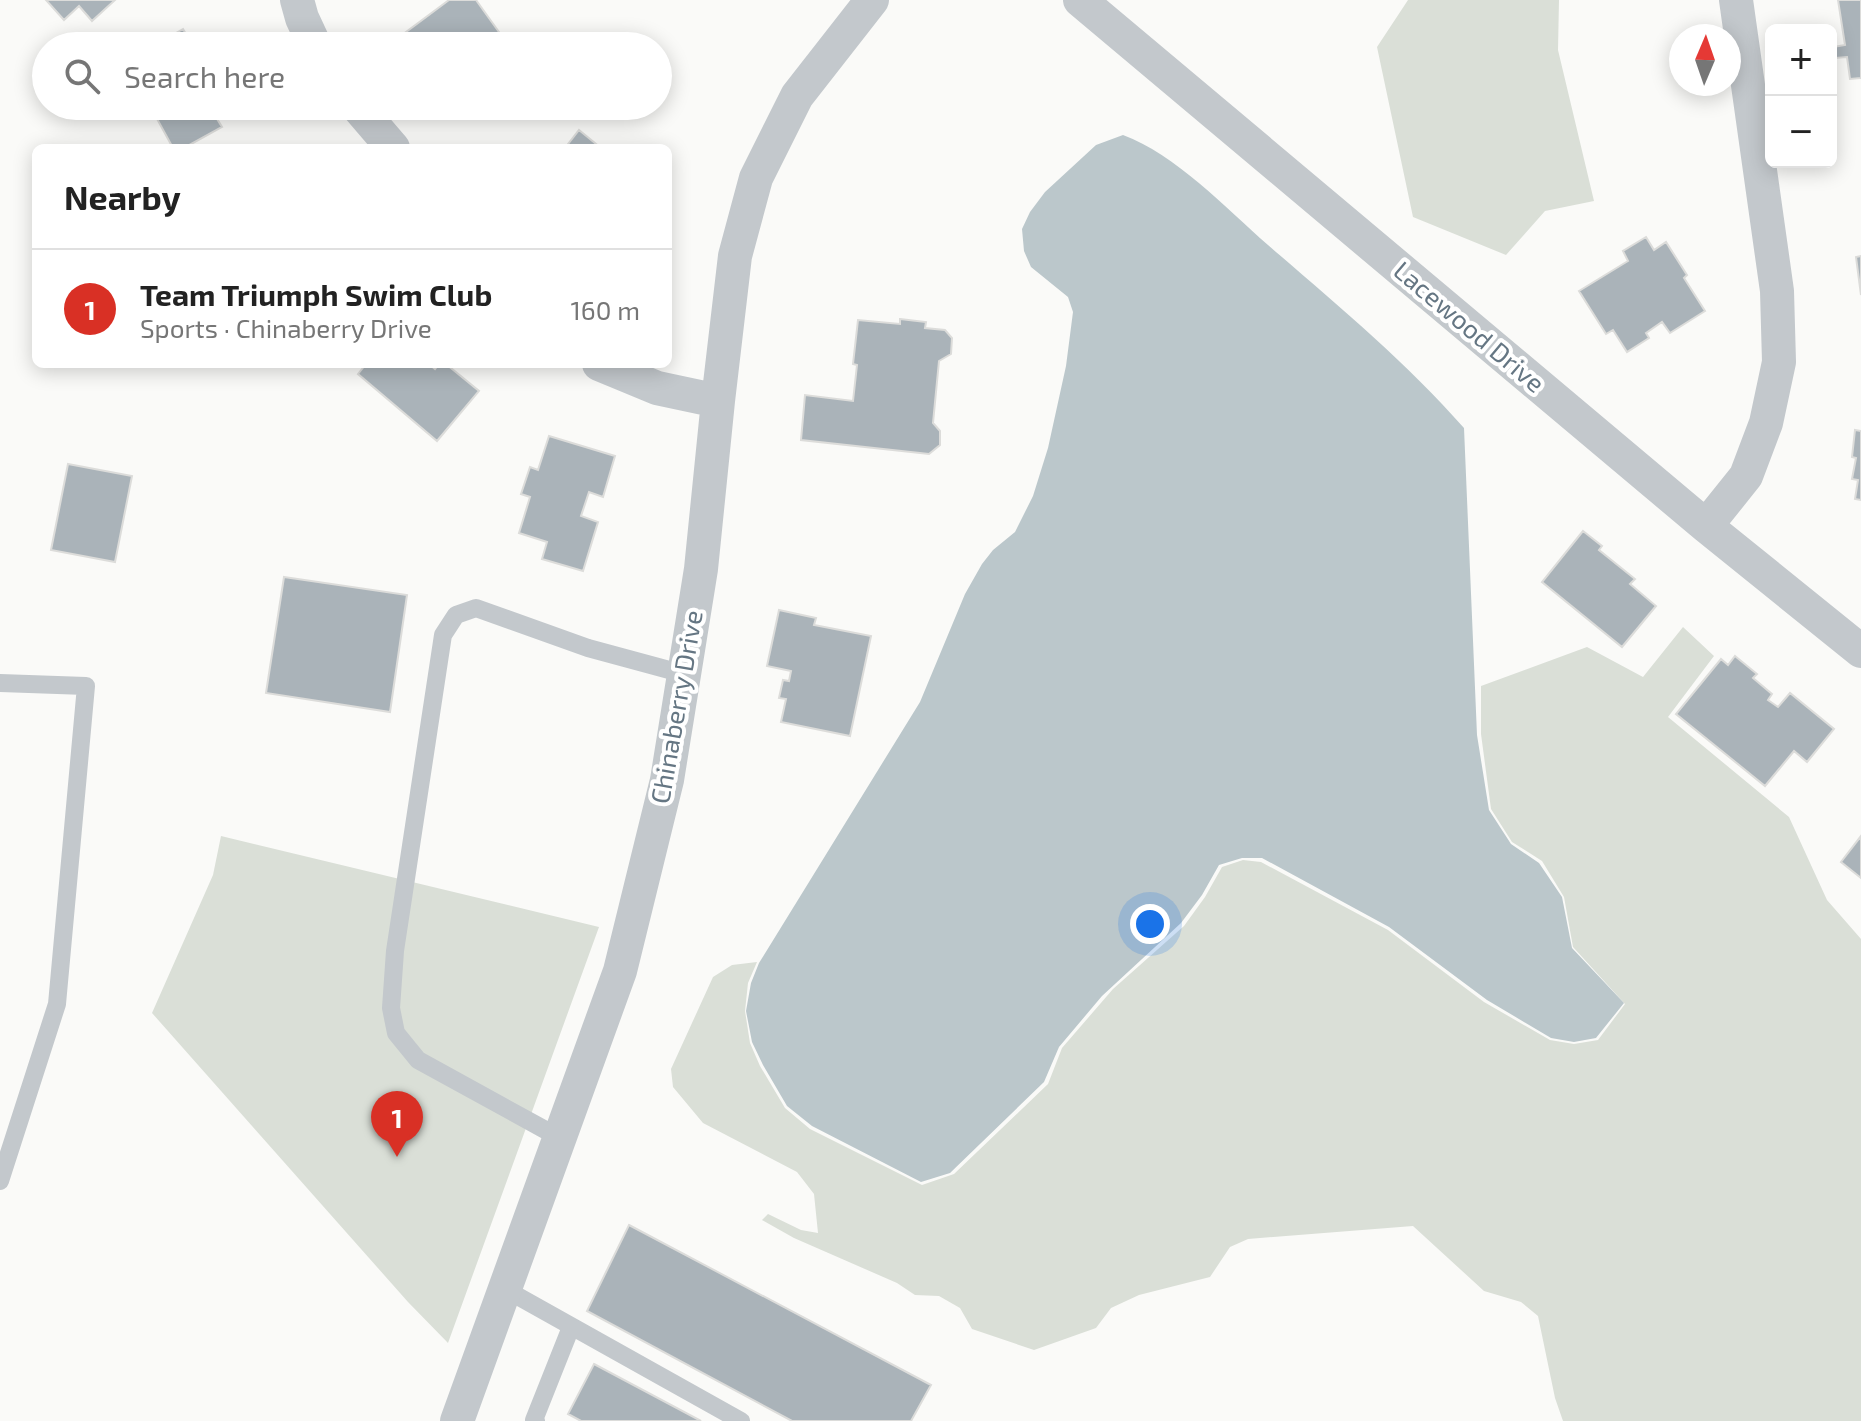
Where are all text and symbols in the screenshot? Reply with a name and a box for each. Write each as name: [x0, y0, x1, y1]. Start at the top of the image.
north arrow: [1669, 24, 1741, 96]
map controls: [1765, 24, 1837, 168]
button: +: [1765, 24, 1837, 96]
search box: [32, 32, 672, 120]
icon: search: [60, 54, 104, 98]
text: Search here: [124, 58, 285, 94]
button: −: [1765, 96, 1837, 168]
text: Nearby: [64, 176, 181, 217]
street label: Lacewood Drive: [1388, 254, 1552, 398]
text: Team Triumph Swim Club: [140, 276, 492, 312]
text: 1: [84, 294, 96, 325]
text: 160 m: [571, 294, 640, 325]
text: Sports · Chinaberry Drive: [140, 312, 432, 343]
street label: Chinaberry Drive: [643, 607, 708, 806]
your location: [1130, 904, 1170, 944]
pin: 1: [371, 1091, 423, 1157]

